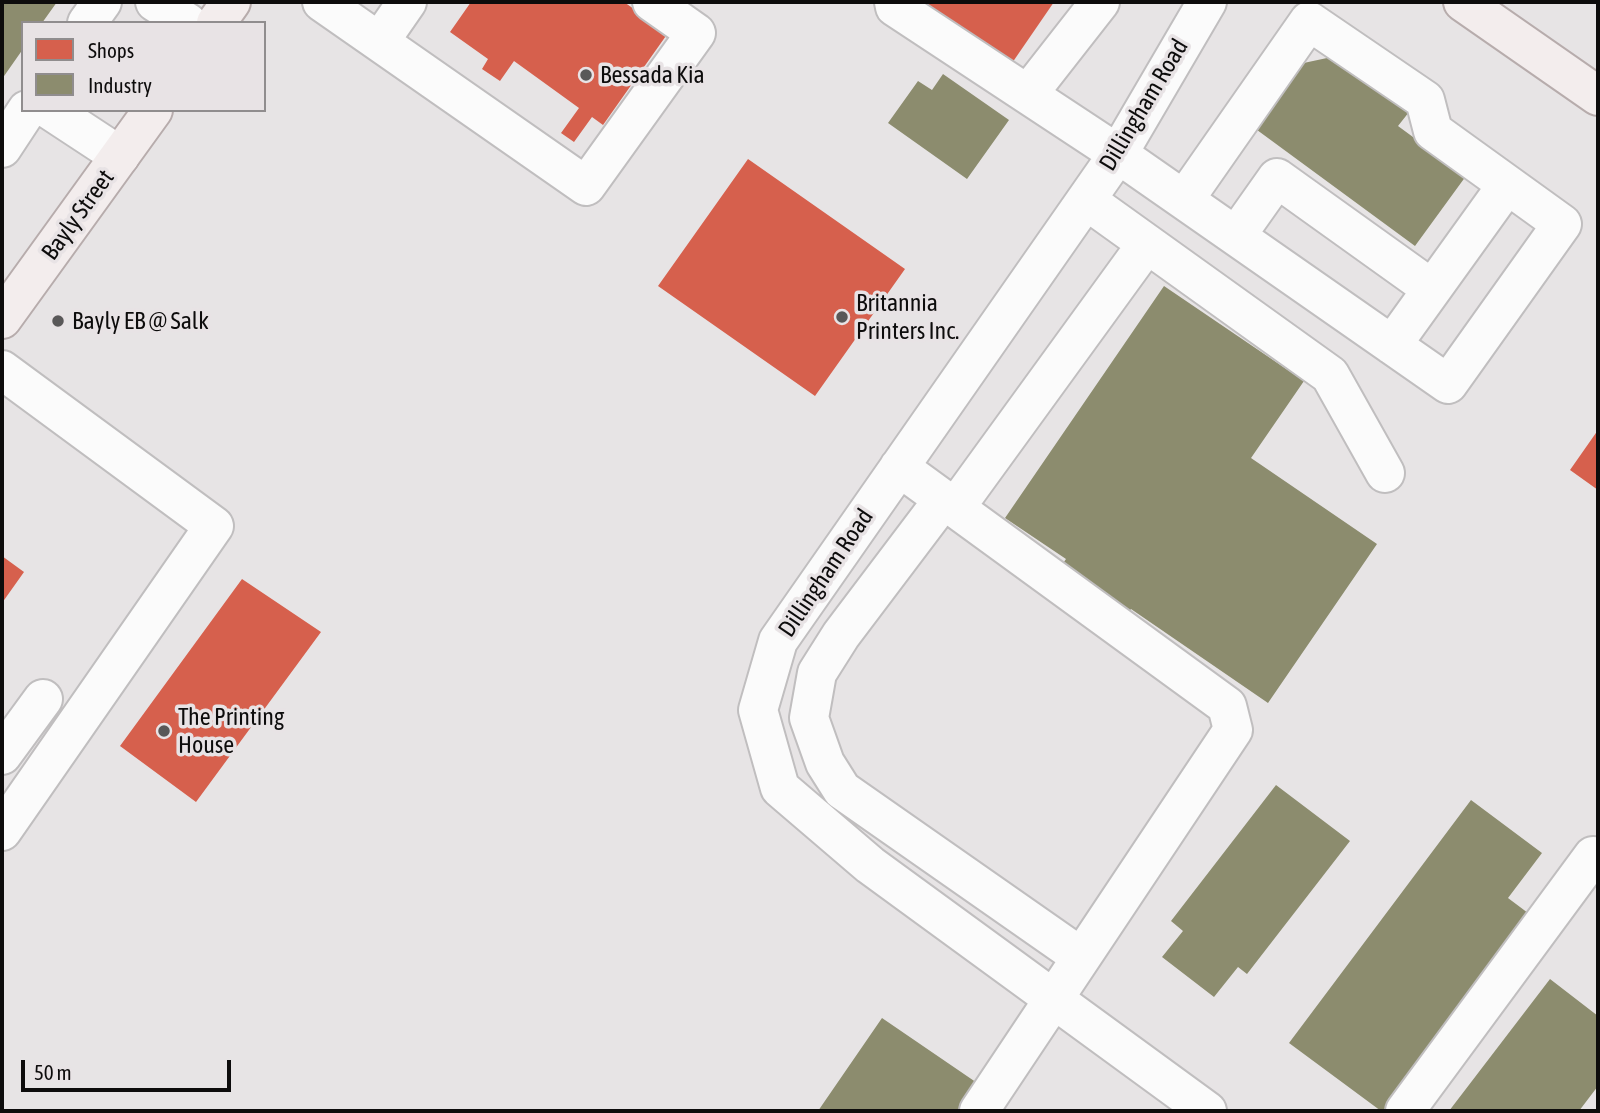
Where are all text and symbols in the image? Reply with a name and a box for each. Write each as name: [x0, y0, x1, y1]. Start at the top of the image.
legend: [21, 21, 266, 112]
street label: Dillingham Road: [1093, 34, 1195, 176]
text: Shops: [88, 38, 134, 62]
place label: Bessada Kia: [600, 61, 705, 89]
marker: Bessada Kia: [578, 67, 594, 83]
text: Industry: [88, 73, 152, 97]
street label: Bayly Street: [36, 164, 120, 266]
place label: Britannia Printers Inc.: [856, 289, 959, 345]
place label: Bayly EB @ Salk: [72, 307, 209, 335]
marker: Britannia Printers Inc.: [834, 309, 850, 325]
marker: Bayly EB @ Salk: [50, 313, 66, 329]
street label: Dillingham Road: [773, 503, 879, 643]
place label: The Printing House: [178, 703, 284, 759]
marker: The Printing House: [156, 723, 172, 739]
scale bar: [24, 1046, 234, 1090]
text: 50 m: [34, 1060, 72, 1084]

